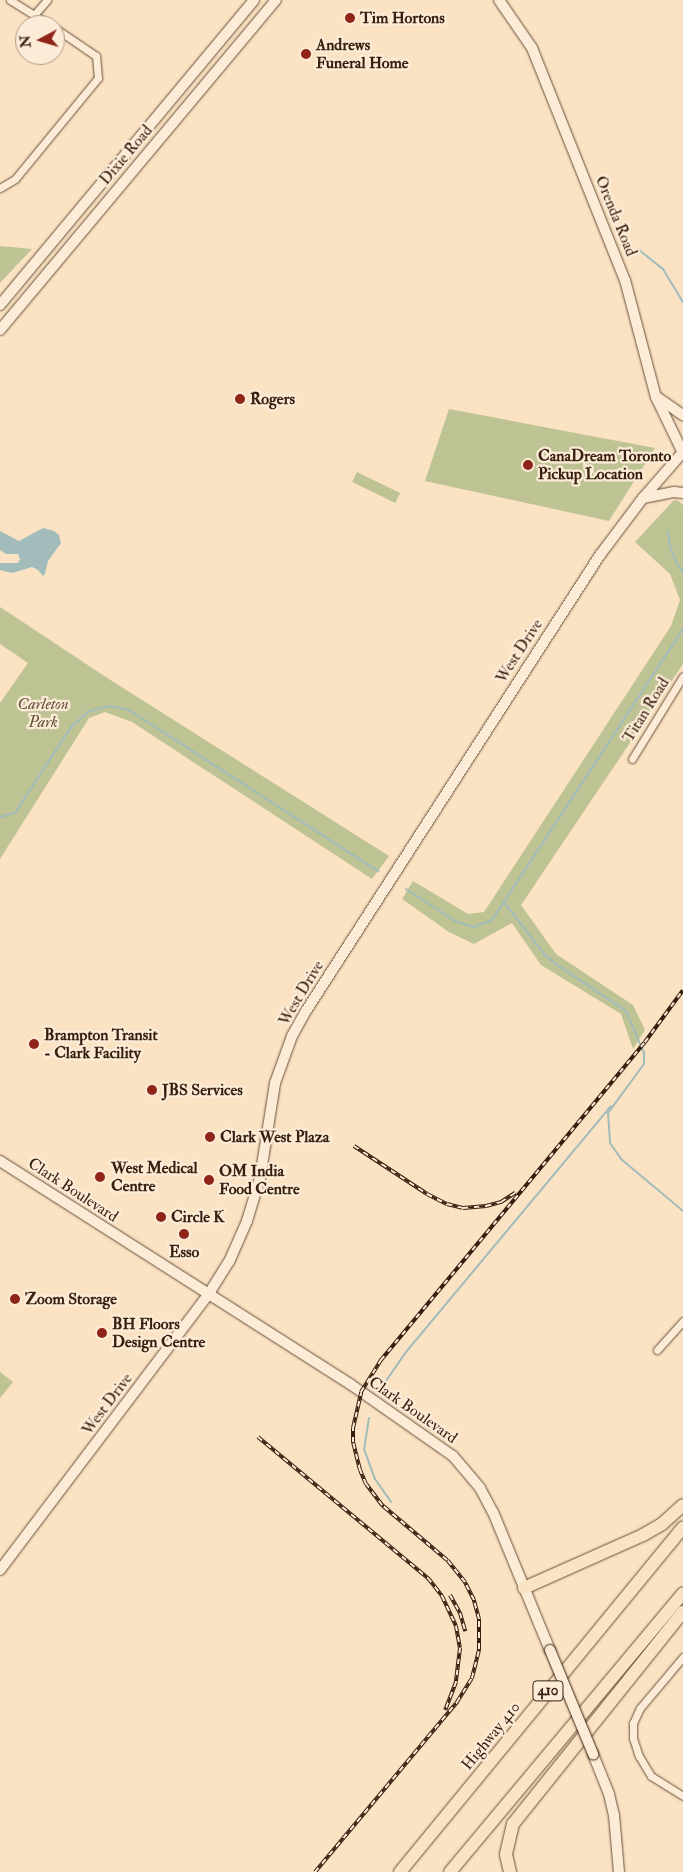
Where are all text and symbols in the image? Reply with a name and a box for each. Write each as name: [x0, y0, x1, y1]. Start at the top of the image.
place label: Tim Hortons: [360, 8, 445, 28]
marker: Tim Hortons: [344, 12, 356, 24]
north arrow: [15, 15, 65, 65]
text: N: [16, 34, 35, 49]
place label: Andrews Funeral Home: [316, 35, 409, 73]
marker: Andrews Funeral Home: [300, 48, 312, 60]
street label: Dixie Road: [95, 121, 157, 189]
street label: Orenda Road: [591, 173, 641, 259]
place label: Rogers: [250, 389, 295, 409]
marker: Rogers: [234, 393, 246, 405]
place label: CanaDream Toronto Pickup Location: [538, 446, 671, 484]
marker: CanaDream Toronto Pickup Location: [522, 459, 534, 471]
street label: West Drive: [491, 615, 547, 687]
street label: Titan Road: [619, 674, 673, 746]
park label: Carleton Park: [17, 694, 69, 732]
street label: West Drive: [274, 957, 328, 1029]
place label: Brampton Transit - Clark Facility: [44, 1025, 158, 1063]
marker: Brampton Transit - Clark Facility: [28, 1038, 40, 1050]
place label: JBS Services: [162, 1080, 243, 1100]
marker: JBS Services: [146, 1084, 158, 1096]
place label: Clark West Plaza: [220, 1127, 329, 1147]
marker: Clark West Plaza: [204, 1131, 216, 1143]
street label: Clark Boulevard: [24, 1154, 122, 1226]
place label: West Medical Centre: [111, 1158, 198, 1196]
place label: OM India Food Centre: [219, 1161, 300, 1199]
marker: West Medical Centre: [93, 1170, 107, 1184]
marker: OM India Food Centre: [203, 1174, 215, 1186]
place label: Circle K: [171, 1207, 224, 1227]
marker: Circle K: [155, 1211, 167, 1223]
marker: Esso: [178, 1228, 190, 1240]
place label: Esso: [169, 1242, 199, 1262]
place label: Zoom Storage: [25, 1289, 117, 1309]
marker: Zoom Storage: [9, 1293, 21, 1305]
place label: BH Floors Design Centre: [112, 1314, 205, 1352]
marker: BH Floors Design Centre: [96, 1327, 108, 1339]
street label: West Drive: [78, 1369, 136, 1439]
street label: Clark Boulevard: [365, 1372, 461, 1448]
road number: 410: [532, 1678, 564, 1704]
street label: Highway 410: [458, 1698, 524, 1774]

